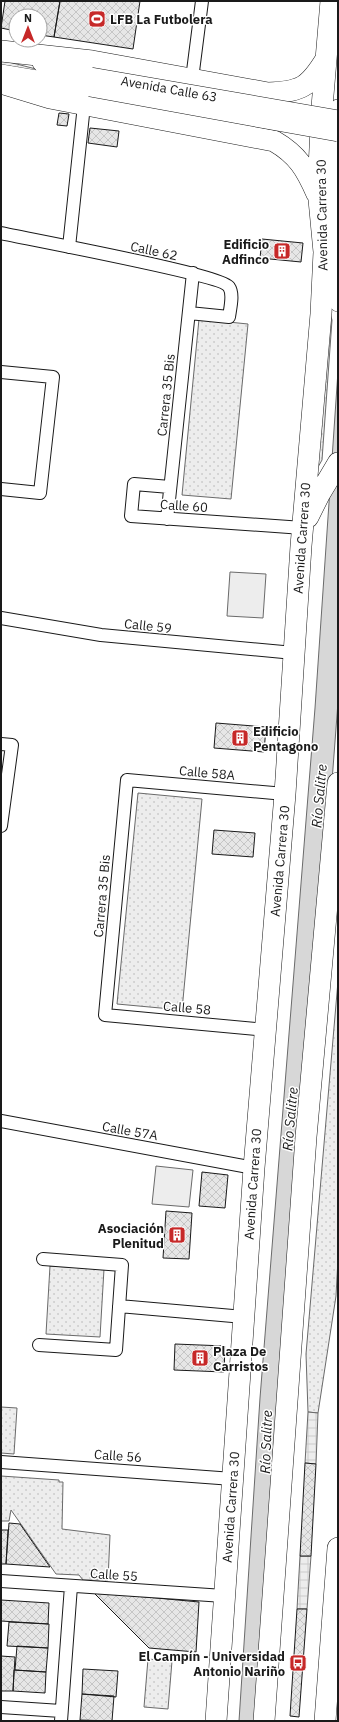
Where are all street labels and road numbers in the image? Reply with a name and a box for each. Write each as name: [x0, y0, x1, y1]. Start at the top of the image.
street label: Avenida Calle 63: [120, 72, 218, 106]
street label: Avenida Carrera 30: [313, 159, 331, 271]
street label: Calle 62: [129, 238, 179, 264]
street label: Carrera 35 Bis: [153, 353, 179, 437]
street label: Avenida Carrera 30: [290, 482, 314, 594]
street label: Calle 60: [160, 496, 209, 516]
street label: Calle 59: [123, 615, 173, 637]
street label: Calle 58A: [178, 762, 236, 784]
street label: Avenida Carrera 30: [267, 804, 293, 917]
street label: Carrera 35 Bis: [90, 854, 114, 938]
street label: Calle 58: [162, 997, 212, 1019]
street label: Calle 57A: [101, 1118, 160, 1144]
street label: Avenida Carrera 30: [241, 1128, 265, 1240]
street label: Calle 56: [94, 1446, 142, 1466]
street label: Avenida Carrera 30: [219, 1451, 243, 1563]
street label: Calle 55: [90, 1565, 138, 1585]

